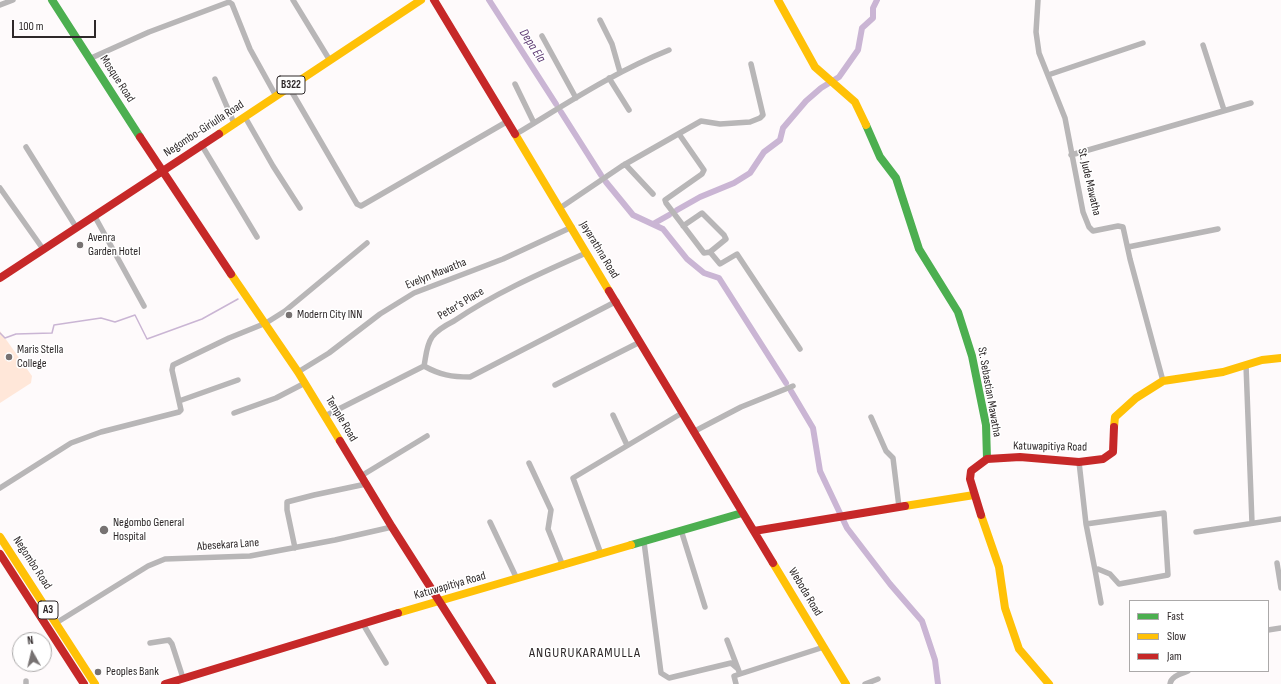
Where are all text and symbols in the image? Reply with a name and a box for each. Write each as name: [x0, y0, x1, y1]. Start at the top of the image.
scale bar: [14, 12, 98, 38]
text: 100 m: [19, 19, 44, 34]
water label: Depa Ela: [515, 26, 549, 66]
street label: Mosque Road: [96, 53, 138, 105]
road number: B322: [277, 76, 305, 94]
street label: Negombo-Giriulla Road: [161, 98, 247, 160]
street label: St. Jude Mawatha: [1074, 147, 1104, 217]
street label: Jayarathna Road: [576, 219, 622, 281]
place label: Avenra Garden Hotel: [88, 231, 140, 259]
marker: Avenra Garden Hotel: [75, 240, 85, 250]
street label: Evelyn Mawatha: [403, 255, 469, 293]
street label: Peter's Place: [435, 285, 487, 323]
place label: Modern City INN: [297, 308, 362, 322]
marker: Modern City INN: [284, 310, 294, 320]
place label: Maris Stella College: [17, 343, 63, 371]
street label: St. Sebastian Mawatha: [974, 346, 1004, 438]
marker: Maris Stella College: [4, 352, 14, 362]
street label: Temple Road: [322, 394, 360, 444]
street label: Katuwapitiya Road: [1013, 439, 1087, 455]
place label: Negombo General Hospital: [113, 516, 184, 544]
marker: Negombo General Hospital: [98, 524, 110, 536]
street label: Negombo Road: [10, 534, 54, 592]
street label: Abesekara Lane: [196, 536, 260, 554]
street label: Weboda Road: [785, 565, 825, 619]
street label: Katuwapitiya Road: [412, 569, 488, 603]
legend: [1129, 600, 1269, 672]
road number: A3: [38, 601, 58, 619]
text: Fast: [1167, 609, 1184, 624]
text: Slow: [1167, 629, 1186, 644]
north arrow: [12, 632, 52, 672]
text: N: [27, 634, 34, 647]
district label: ANGURUKARAMULLA: [529, 645, 641, 661]
text: Jam: [1167, 649, 1182, 664]
place label: Peoples Bank: [106, 665, 159, 679]
marker: Peoples Bank: [93, 667, 103, 677]

